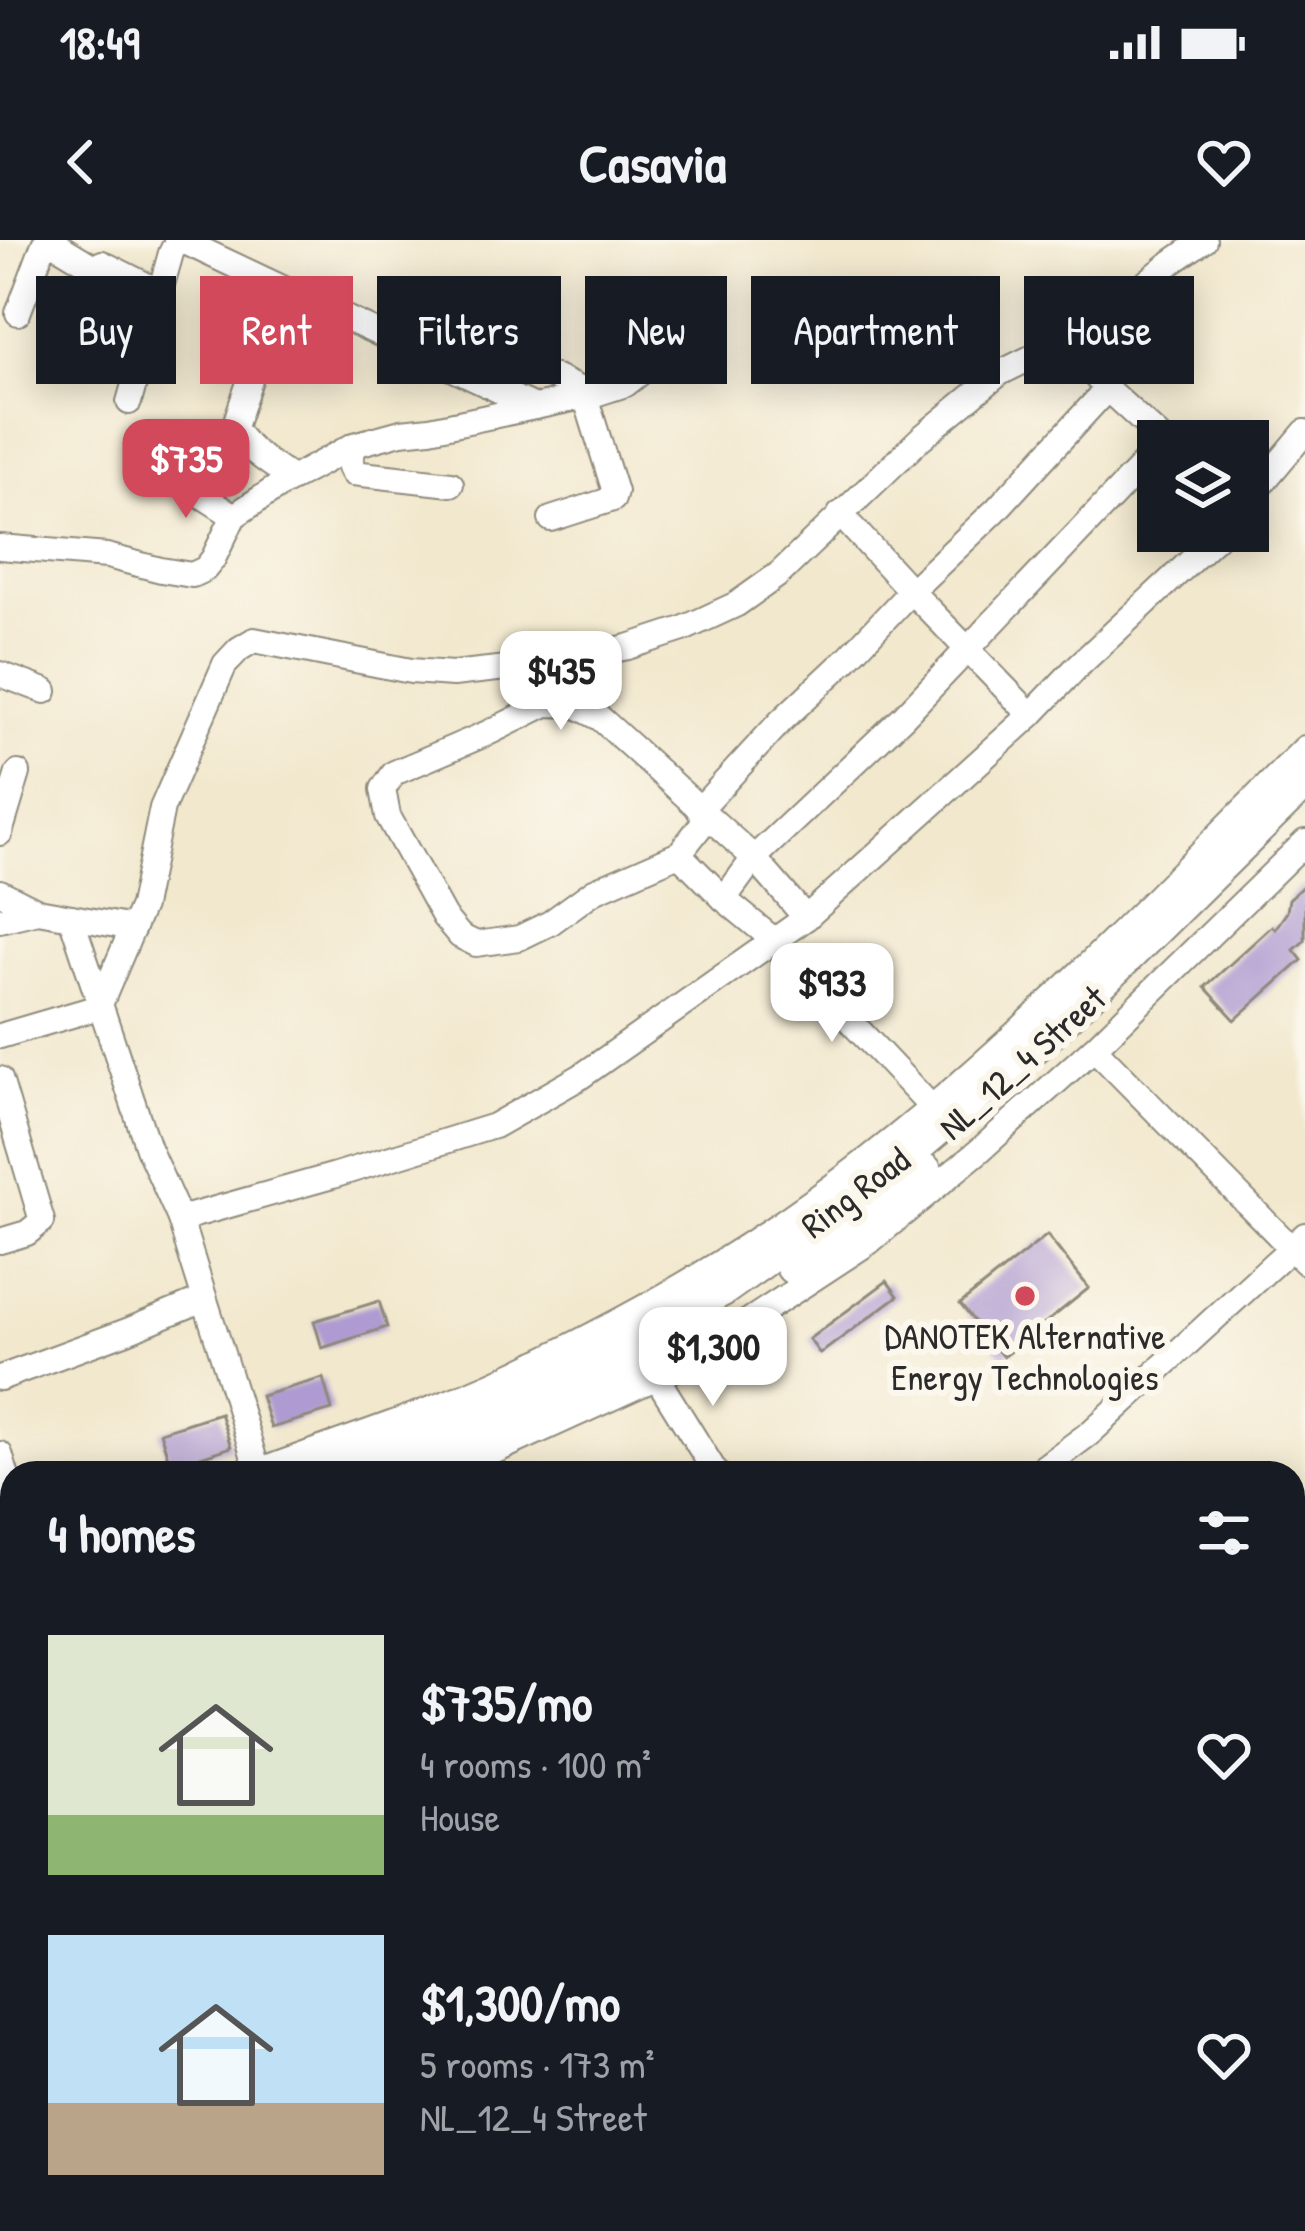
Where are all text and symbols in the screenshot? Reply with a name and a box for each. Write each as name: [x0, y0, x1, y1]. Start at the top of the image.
text: 18:49: [60, 12, 140, 73]
text: Casavia: [579, 126, 726, 199]
icon: back: [48, 129, 114, 195]
icon: heart: [1191, 129, 1257, 195]
chip: Buy: [36, 276, 176, 384]
chip: Rent: [200, 276, 353, 384]
chip: Filters: [377, 276, 561, 384]
chip: New: [585, 276, 727, 384]
chip: Apartment: [751, 276, 1000, 384]
chip: House: [1024, 276, 1194, 384]
pin: $735: [115, 419, 257, 521]
map controls: [1137, 420, 1269, 552]
button: layers: [1137, 420, 1269, 552]
text: $735: [149, 431, 223, 484]
pin: $435: [490, 631, 632, 733]
text: $435: [527, 643, 595, 696]
pin: $933: [761, 943, 903, 1045]
text: $933: [797, 955, 867, 1008]
street label: NL_12_4 Street: [928, 973, 1116, 1150]
street label: Ring Road: [790, 1135, 919, 1248]
marker: DANOTEK Alternative Energy Technologies: [1012, 1283, 1038, 1309]
pin: $1,300: [615, 1307, 811, 1409]
place label: DANOTEK Alternative Energy Technologies: [885, 1311, 1165, 1401]
text: $1,300: [666, 1319, 760, 1372]
text: 4 homes: [48, 1499, 195, 1568]
icon: filters: [1191, 1500, 1257, 1566]
text: $735/mo: [420, 1668, 592, 1737]
icon: home: [144, 1683, 288, 1827]
icon: heart: [1191, 1722, 1257, 1788]
text: 4 rooms · 100 m²: [420, 1737, 651, 1790]
text: House: [420, 1790, 500, 1843]
text: $1,300/mo: [420, 1968, 620, 2037]
icon: home: [144, 1983, 288, 2127]
icon: heart: [1191, 2022, 1257, 2088]
text: 5 rooms · 173 m²: [420, 2037, 655, 2090]
text: NL_12_4 Street: [420, 2090, 647, 2143]

